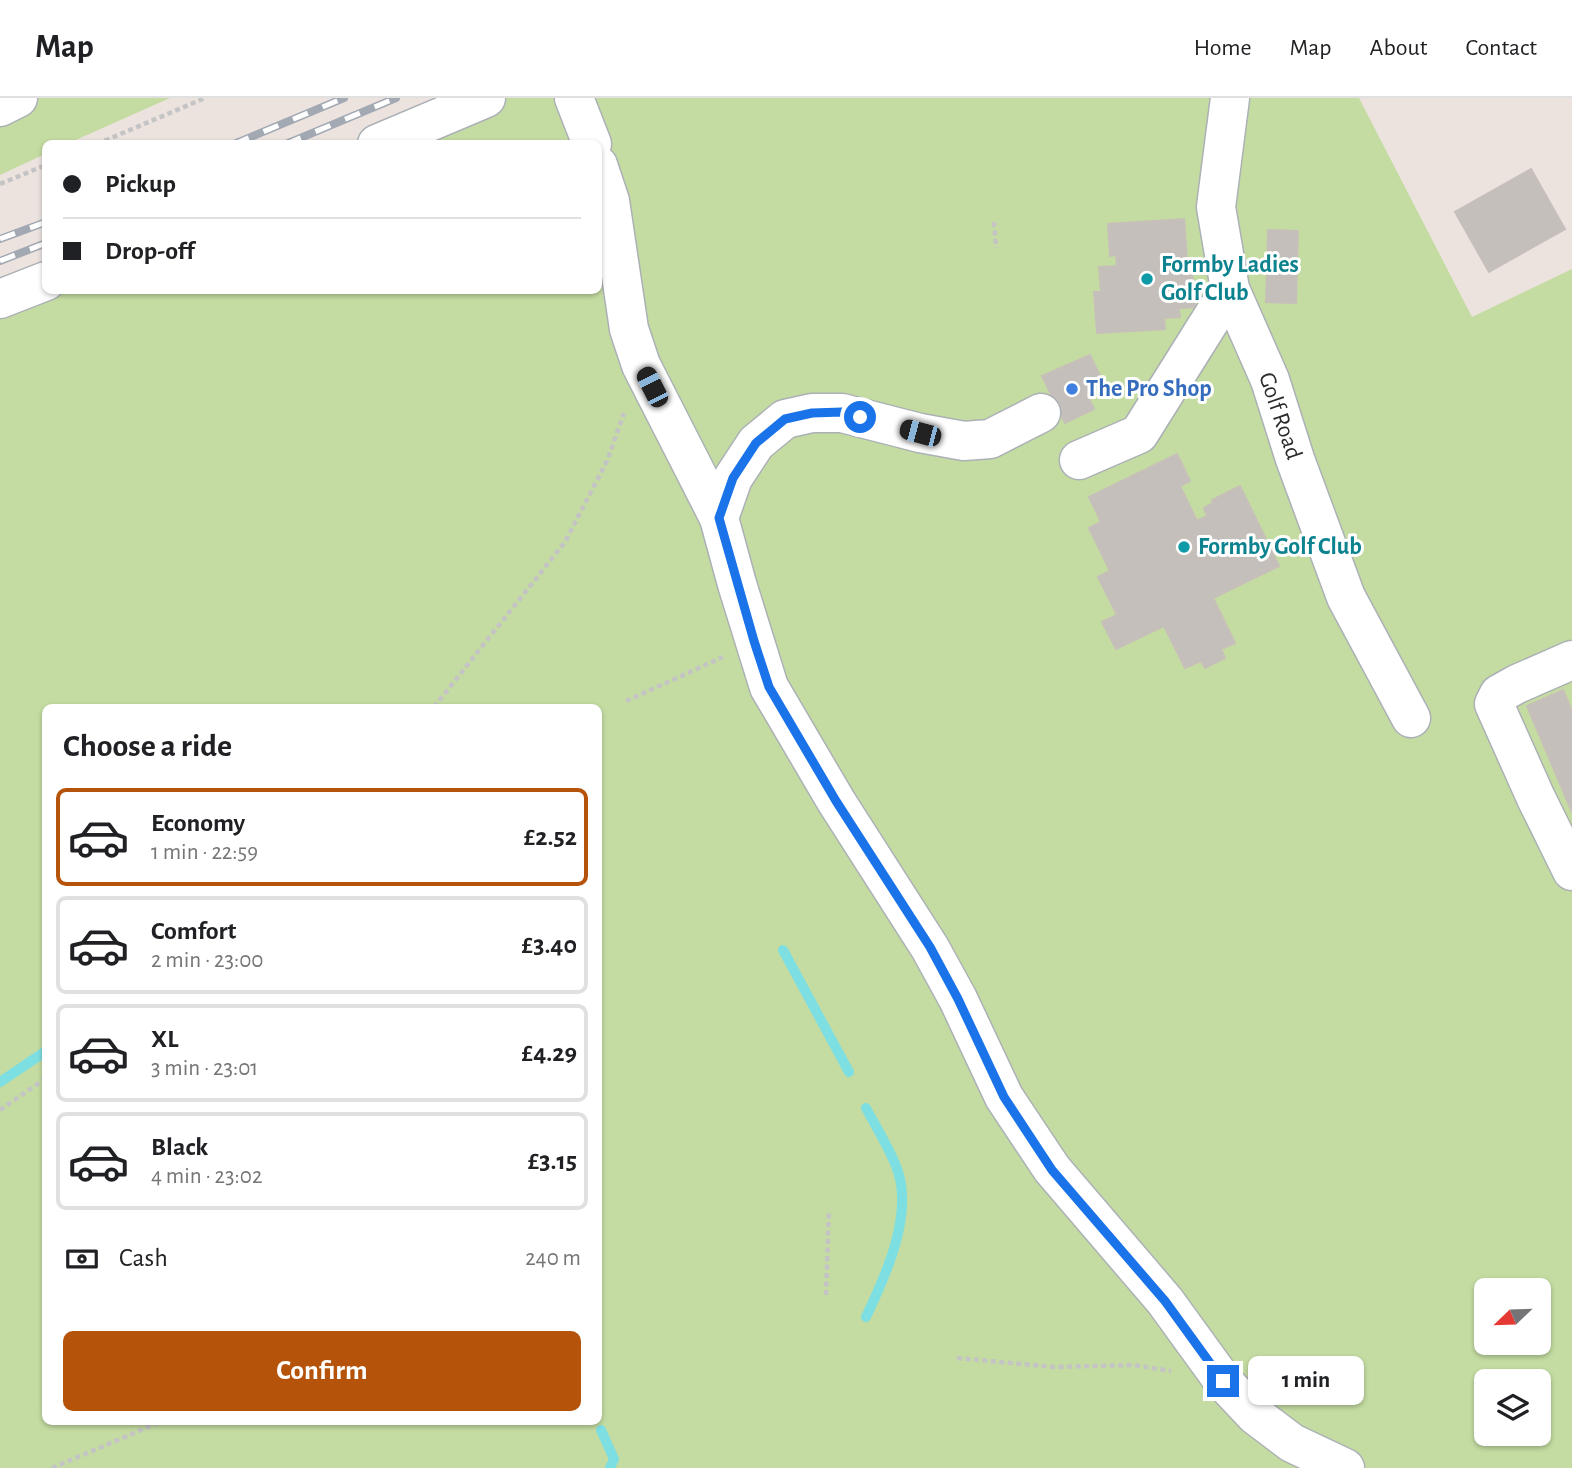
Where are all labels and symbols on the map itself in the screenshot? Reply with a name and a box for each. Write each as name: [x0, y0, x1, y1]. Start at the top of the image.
place label: Formby Ladies Golf Club: [1161, 253, 1299, 305]
marker: Formby Ladies Golf Club: [1139, 271, 1155, 287]
car: [634, 364, 671, 410]
street label: Golf Road: [1254, 369, 1306, 463]
place label: The Pro Shop: [1086, 377, 1212, 401]
marker: The Pro Shop: [1064, 381, 1080, 397]
route start: [844, 401, 876, 433]
car: [897, 417, 944, 449]
place label: Formby Golf Club: [1198, 535, 1362, 559]
marker: Formby Golf Club: [1176, 539, 1192, 555]
north arrow: [1474, 1278, 1550, 1354]
callout: 1 min: [1248, 1356, 1363, 1406]
route end: [1207, 1365, 1239, 1397]

